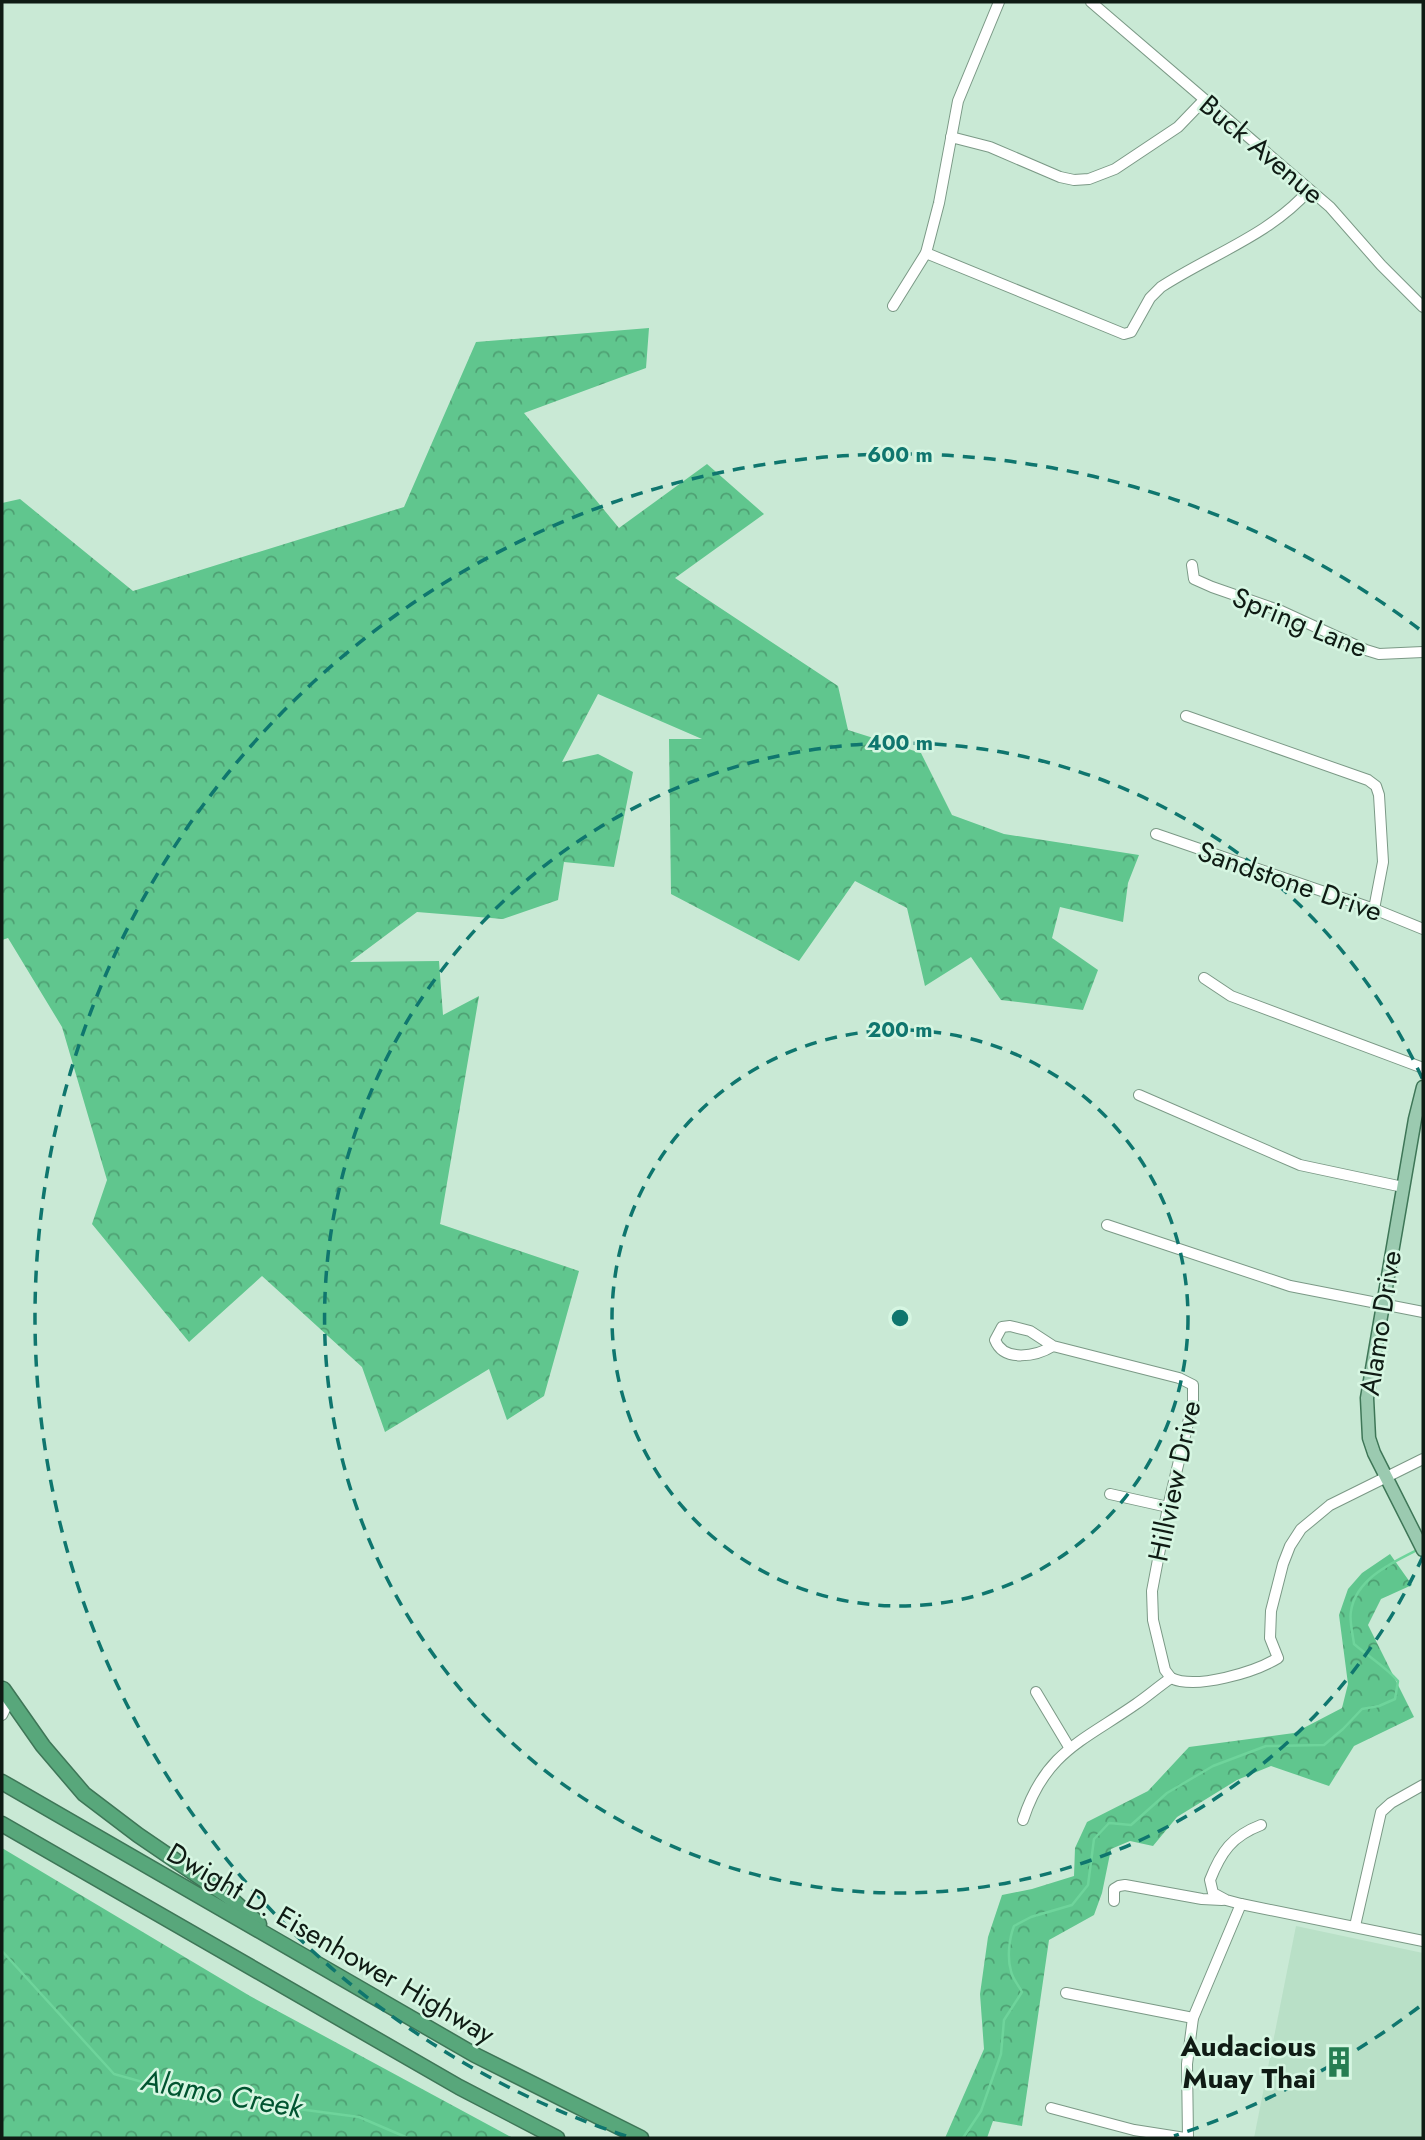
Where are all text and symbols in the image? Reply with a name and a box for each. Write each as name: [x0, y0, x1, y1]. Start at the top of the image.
street label: Buck Avenue: [1190, 85, 1333, 214]
text: 600 m: [867, 440, 933, 470]
street label: Spring Lane: [1226, 577, 1374, 668]
text: 400 m: [867, 728, 933, 758]
street label: Sandstone Drive: [1192, 831, 1388, 932]
text: 200 m: [867, 1015, 933, 1045]
street label: Alamo Drive: [1349, 1248, 1412, 1398]
centre of rings: [888, 1306, 912, 1330]
street label: Hillview Drive: [1137, 1397, 1212, 1565]
street label: Dwight D. Eisenhower Highway: [159, 1832, 503, 2055]
place label: Audacious Muay Thai: [1180, 2026, 1316, 2099]
building icon: Audacious Muay Thai: [1322, 2045, 1356, 2079]
water label: Alamo Creek: [137, 2058, 307, 2129]

